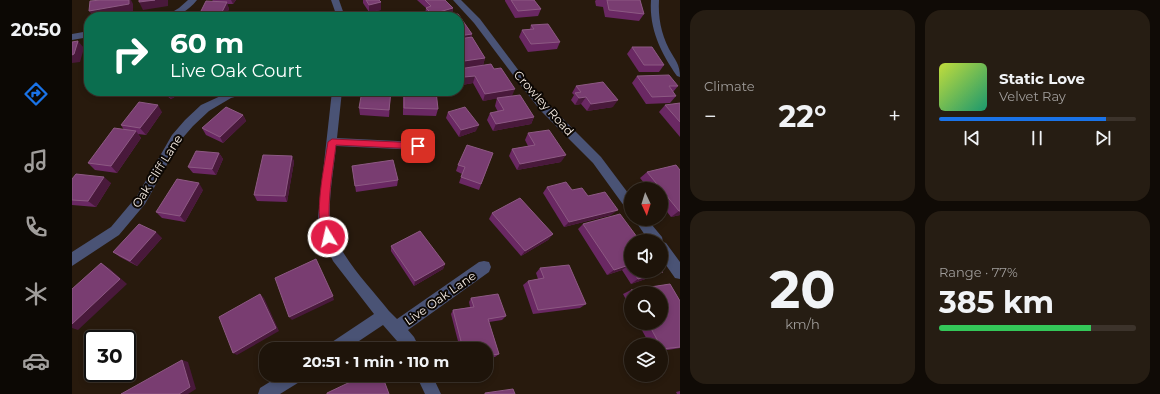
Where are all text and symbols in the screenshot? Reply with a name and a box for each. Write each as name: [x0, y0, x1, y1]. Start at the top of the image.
text: 20:50: [11, 19, 61, 41]
text: 60 m: [170, 26, 244, 60]
icon: right: [104, 28, 156, 80]
text: Live Oak Court: [170, 60, 302, 82]
street label: Crowley Road: [511, 67, 577, 139]
text: Static Love: [999, 69, 1085, 88]
text: Climate: [704, 78, 755, 94]
icon: directions: [22, 80, 50, 108]
text: Velvet Ray: [999, 88, 1066, 104]
text: 22°: [779, 98, 826, 135]
text: −: [704, 103, 717, 130]
text: +: [888, 103, 901, 130]
icon: previous: [961, 127, 983, 149]
icon: pause: [1026, 127, 1048, 149]
icon: next: [1092, 127, 1114, 149]
pin: [401, 129, 435, 163]
street label: Oak Cliff Lane: [129, 132, 185, 210]
icon: arrive: [407, 135, 429, 157]
icon: music: [22, 147, 50, 175]
north arrow: [624, 182, 668, 226]
map controls: [624, 182, 668, 382]
icon: phone: [22, 213, 50, 241]
position arrow: [307, 216, 349, 258]
button: sound: [624, 234, 668, 278]
text: 20: [770, 258, 836, 321]
text: Range · 77%: [939, 264, 1018, 280]
street label: Live Oak Lane: [401, 268, 479, 328]
icon: climate: [22, 280, 50, 308]
text: 385 km: [939, 284, 1054, 321]
button: search: [624, 286, 668, 330]
text: km/h: [785, 316, 820, 332]
speed limit sign: 30: [84, 330, 136, 382]
button: layers: [624, 338, 668, 382]
icon: car: [22, 347, 50, 375]
text: 20:51 · 1 min · 110 m: [303, 352, 449, 371]

